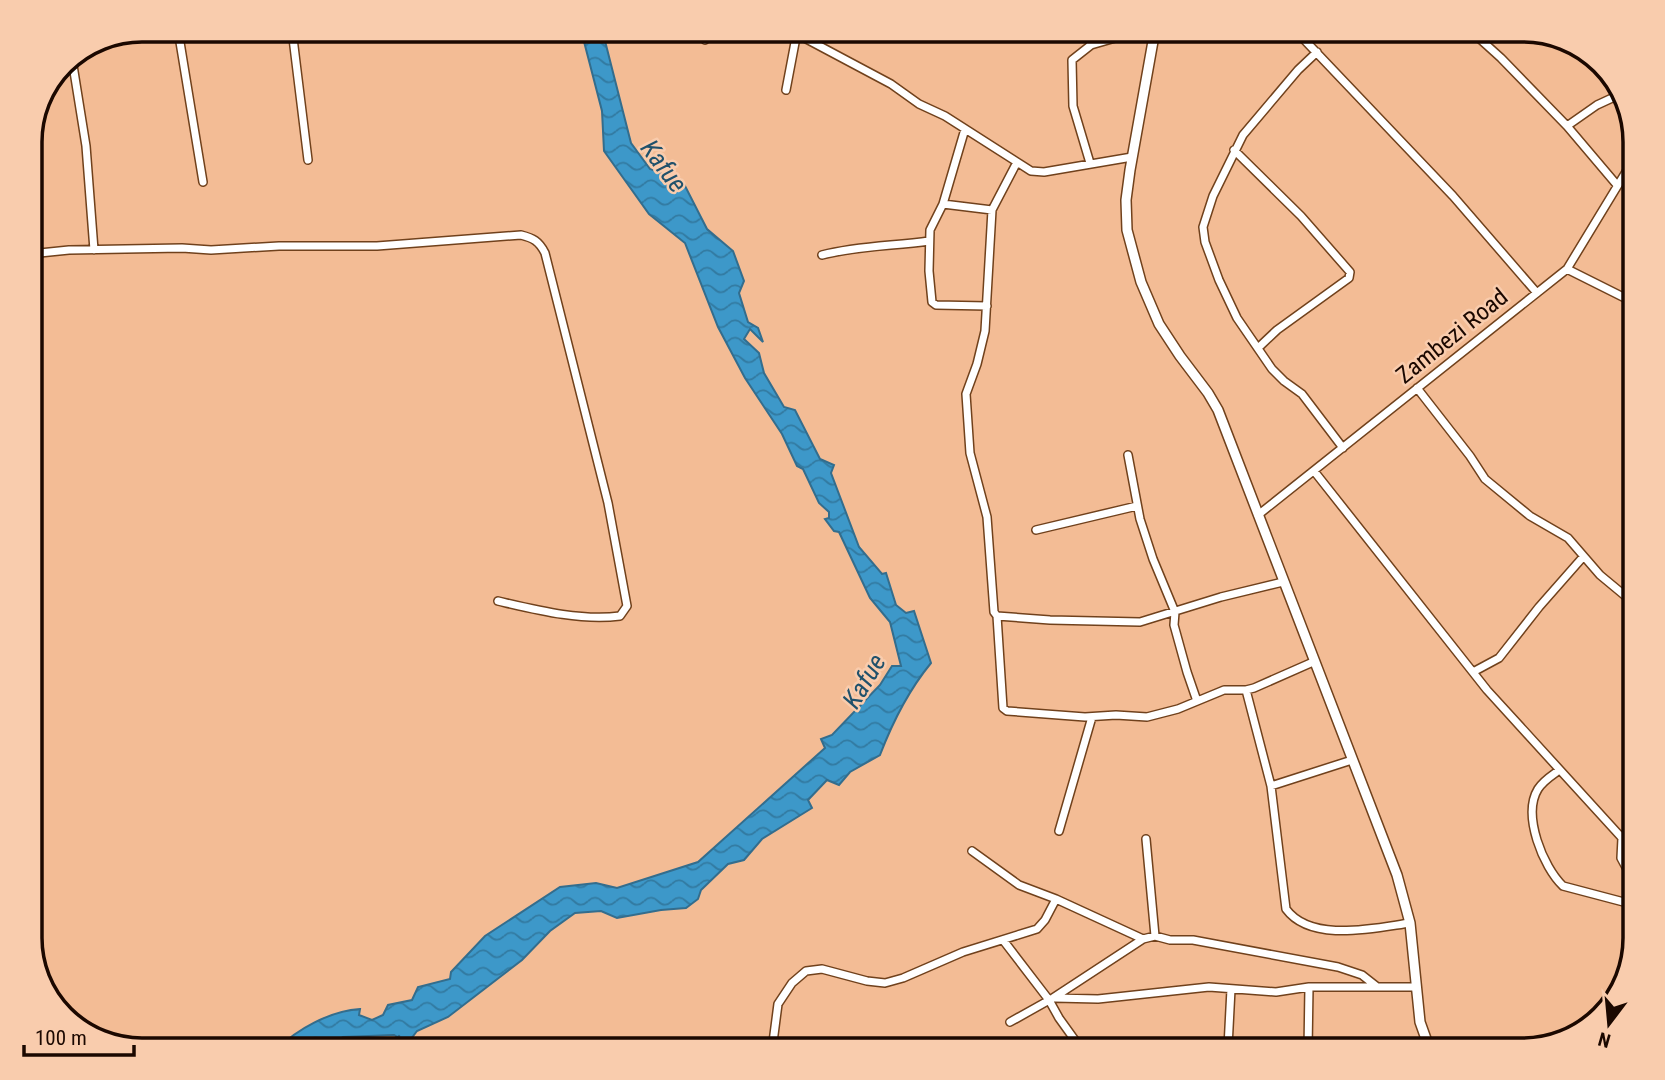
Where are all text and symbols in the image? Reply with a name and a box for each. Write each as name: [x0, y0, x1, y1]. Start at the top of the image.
water label: Kafue: [635, 134, 693, 198]
street label: Zambezi Road: [1391, 283, 1513, 389]
water label: Kafue: [836, 648, 892, 714]
north arrow: [1574, 989, 1644, 1059]
scale bar: [24, 1014, 135, 1058]
text: 100 m: [35, 1026, 87, 1050]
text: N: [1596, 1027, 1613, 1053]

